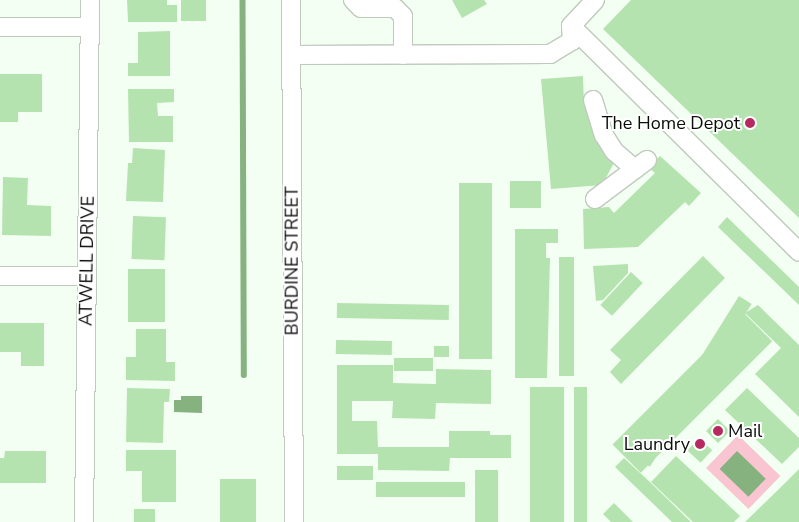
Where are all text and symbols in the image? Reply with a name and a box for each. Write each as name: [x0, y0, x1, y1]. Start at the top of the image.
place label: The Home Depot: [602, 112, 740, 134]
marker: The Home Depot: [744, 117, 756, 129]
street label: BURDINE STREET: [281, 187, 303, 335]
street label: ATWELL DRIVE: [75, 196, 99, 326]
place label: Mail: [728, 420, 762, 442]
marker: Mail: [712, 425, 724, 437]
place label: Laundry: [624, 433, 690, 455]
marker: Laundry: [694, 438, 706, 450]

